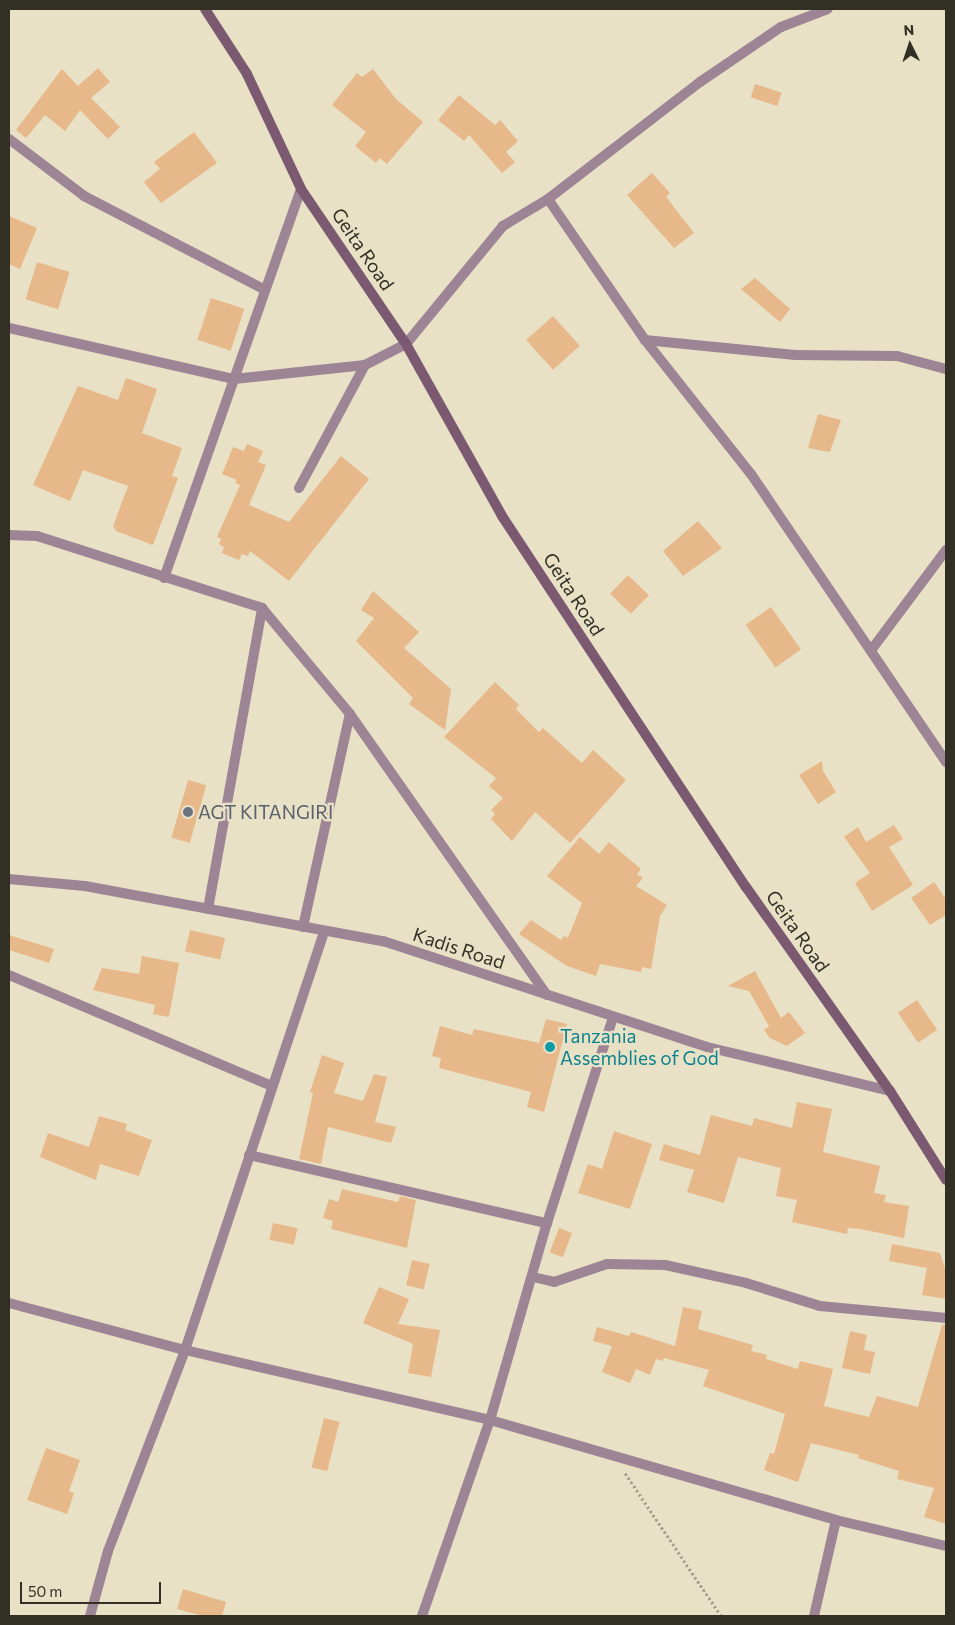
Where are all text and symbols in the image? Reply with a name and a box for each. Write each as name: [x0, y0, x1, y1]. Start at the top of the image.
north arrow: [885, 20, 935, 70]
text: N: [903, 21, 915, 38]
street label: Geita Road: [327, 203, 399, 295]
street label: Geita Road: [539, 548, 609, 640]
place label: AGT KITANGIRI: [198, 801, 333, 823]
marker: AGT KITANGIRI: [182, 806, 194, 818]
street label: Geita Road: [762, 886, 834, 976]
street label: Kadis Road: [410, 922, 508, 974]
place label: Tanzania Assemblies of God: [560, 1025, 719, 1069]
marker: Tanzania Assemblies of God: [544, 1041, 556, 1053]
scale bar: [22, 1572, 164, 1604]
text: 50 m: [28, 1582, 62, 1600]

